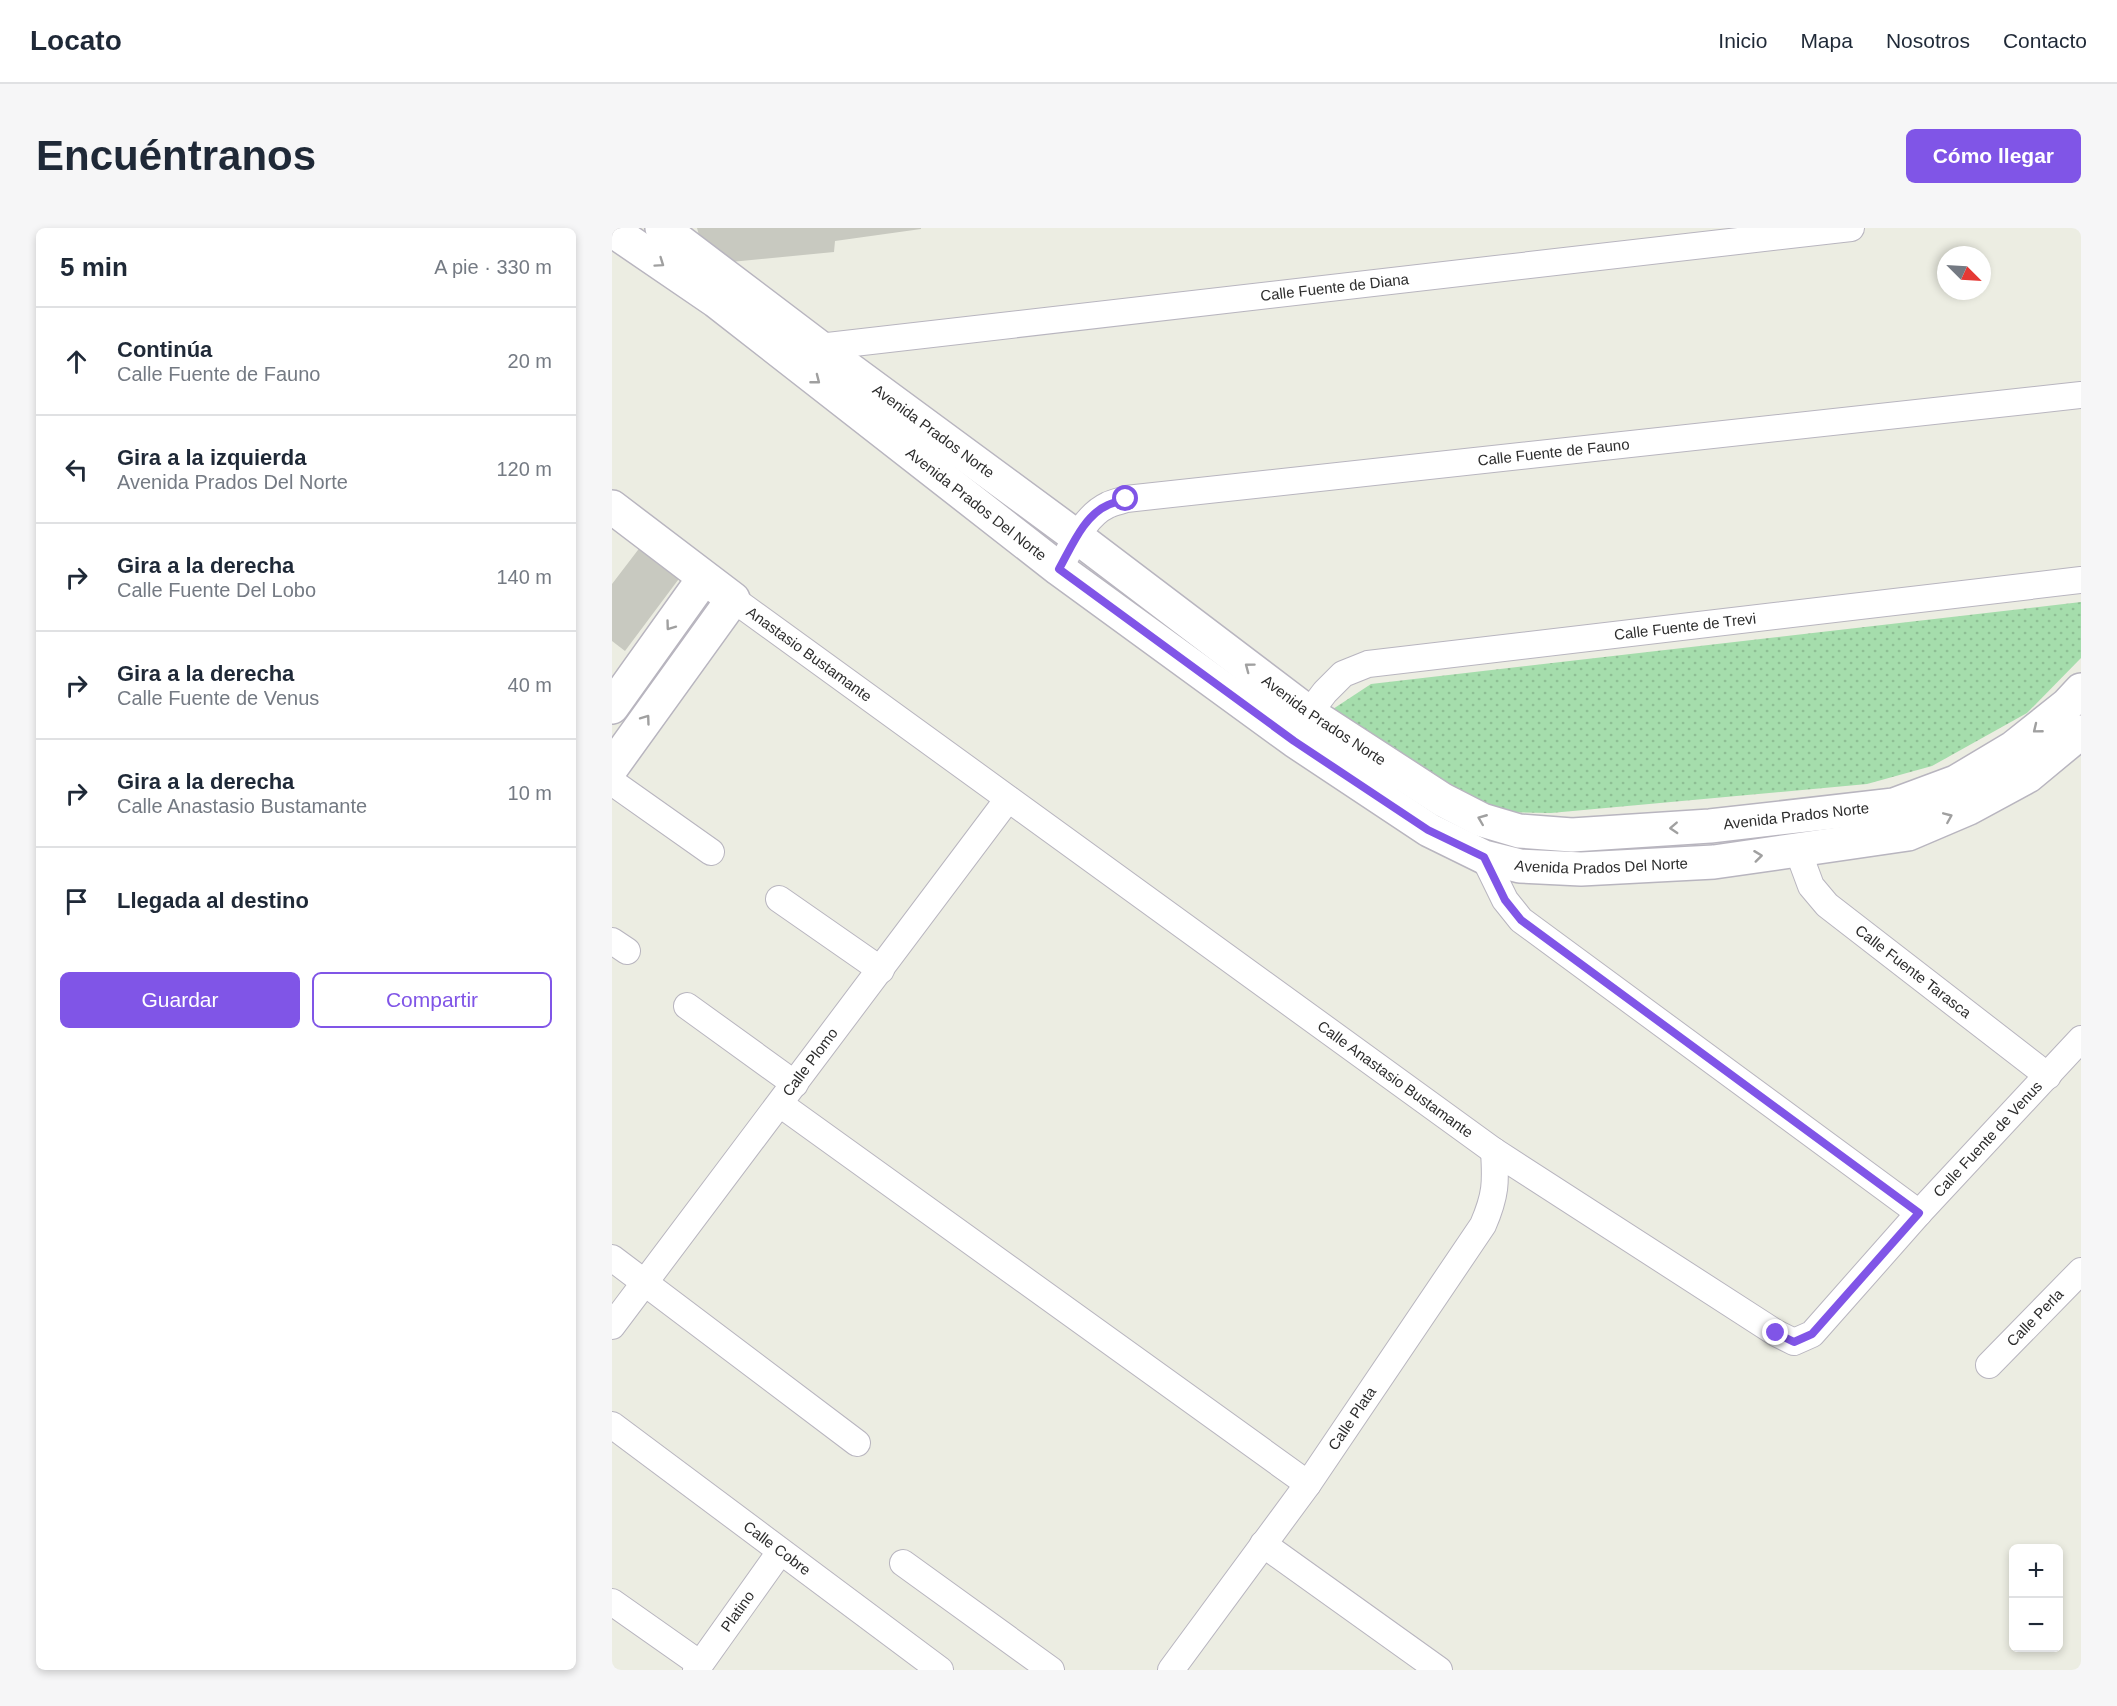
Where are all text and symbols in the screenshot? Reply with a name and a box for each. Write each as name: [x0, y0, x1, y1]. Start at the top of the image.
text: Locato: [30, 25, 122, 56]
text: Inicio: [1718, 29, 1767, 52]
text: Mapa: [1800, 29, 1853, 52]
text: Nosotros: [1886, 29, 1970, 52]
text: Contacto: [2003, 29, 2087, 52]
button: Cómo llegar: [1906, 129, 2081, 183]
text: Encuéntranos: [36, 132, 316, 179]
north arrow: [1937, 246, 1991, 300]
text: 5 min: [60, 252, 128, 282]
text: A pie · 330 m: [434, 256, 552, 278]
one-way arrow: [653, 256, 664, 267]
street label: Calle Fuente de Diana: [1259, 270, 1410, 304]
text: Continúa: [117, 337, 212, 362]
icon: ahead: [60, 345, 93, 378]
text: 20 m: [508, 350, 552, 372]
text: Calle Fuente de Fauno: [117, 363, 320, 385]
one-way arrow: [809, 372, 820, 383]
street label: Avenida Prados Norte: [870, 381, 998, 481]
street label: Calle Fuente de Fauno: [1477, 435, 1630, 469]
street label: Avenida Prados Del Norte: [903, 444, 1050, 564]
text: Gira a la izquierda: [117, 445, 307, 470]
icon: left: [60, 453, 93, 486]
text: 120 m: [496, 458, 552, 480]
text: Avenida Prados Del Norte: [117, 471, 348, 493]
route start: [1112, 485, 1138, 511]
text: Gira a la derecha: [117, 553, 294, 578]
icon: right: [60, 561, 93, 594]
text: 140 m: [496, 566, 552, 588]
text: Calle Fuente Del Lobo: [117, 579, 316, 601]
street label: Anastasio Bustamante: [744, 603, 875, 705]
street label: Calle Fuente de Trevi: [1613, 609, 1757, 643]
one-way arrow: [666, 619, 677, 630]
text: Gira a la derecha: [117, 661, 294, 686]
one-way arrow: [1244, 663, 1255, 674]
icon: right: [60, 669, 93, 702]
street label: Avenida Prados Norte: [1259, 671, 1389, 769]
text: 40 m: [508, 674, 552, 696]
text: Calle Fuente de Venus: [117, 687, 319, 709]
one-way arrow: [639, 715, 650, 726]
one-way arrow: [2033, 722, 2044, 733]
text: Gira a la derecha: [117, 769, 294, 794]
icon: right: [60, 777, 93, 810]
text: 10 m: [508, 782, 552, 804]
text: Calle Anastasio Bustamante: [117, 795, 367, 817]
street label: Avenida Prados Norte: [1722, 799, 1870, 832]
one-way arrow: [1942, 812, 1953, 824]
one-way arrow: [1477, 814, 1488, 826]
one-way arrow: [1670, 822, 1679, 835]
one-way arrow: [1754, 850, 1763, 863]
street label: Avenida Prados Del Norte: [1513, 854, 1688, 877]
icon: arrive: [60, 885, 93, 918]
text: Llegada al destino: [117, 888, 309, 913]
street label: Calle Fuente Tarasca: [1852, 921, 1975, 1022]
button: Guardar: [60, 972, 300, 1028]
button: Compartir: [312, 972, 552, 1028]
street label: Calle Anastasio Bustamante: [1314, 1017, 1476, 1141]
street label: Calle Plomo: [779, 1024, 841, 1099]
street label: Calle Fuente de Venus: [1929, 1077, 2045, 1200]
street label: Calle Perla: [2003, 1285, 2067, 1350]
route end: [1762, 1319, 1788, 1345]
street label: Calle Plata: [1324, 1383, 1380, 1453]
street label: Calle Cobre: [741, 1517, 814, 1578]
map controls: [2009, 1544, 2063, 1652]
button: +: [2009, 1544, 2063, 1598]
street label: Platino: [717, 1587, 758, 1635]
button: −: [2009, 1598, 2063, 1652]

